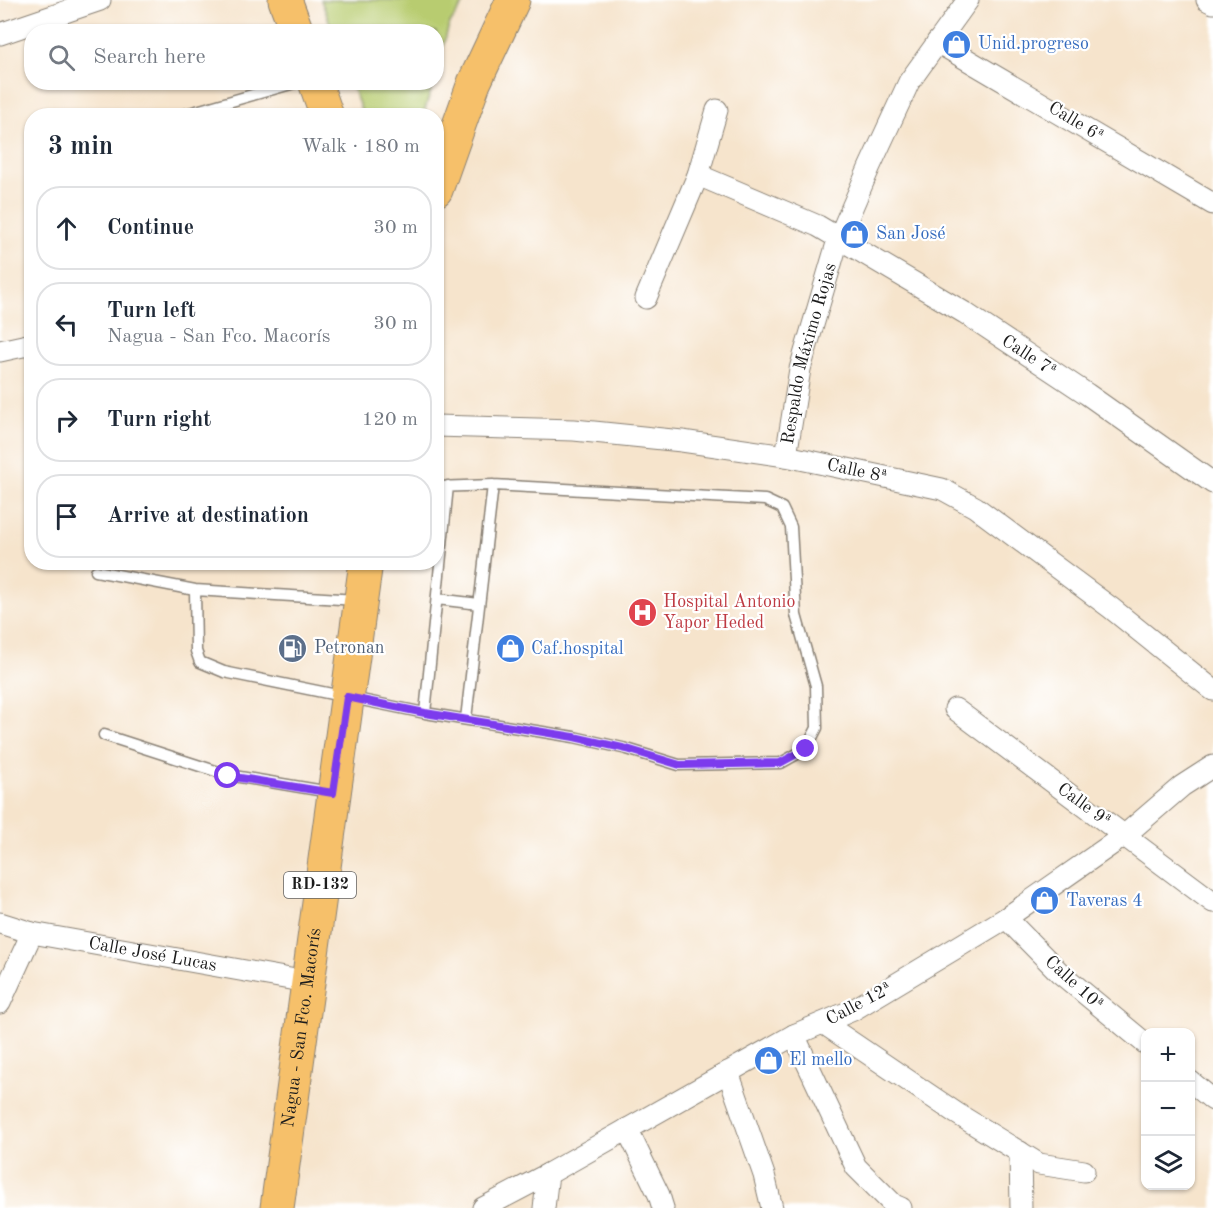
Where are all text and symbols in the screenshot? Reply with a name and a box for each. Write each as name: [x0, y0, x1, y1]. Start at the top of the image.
search box: [24, 24, 444, 90]
shop icon: Unid.progreso: [941, 28, 973, 60]
place label: Unid.progreso: [978, 35, 1089, 53]
icon: search: [45, 41, 78, 74]
text: Search here: [93, 46, 206, 68]
street label: Calle 6ª: [1045, 99, 1107, 145]
text: 3 min: [48, 134, 113, 160]
text: Walk · 180 m: [301, 137, 420, 157]
icon: ahead: [50, 212, 83, 245]
text: Continue: [107, 217, 194, 239]
text: 30 m: [373, 218, 418, 238]
shop icon: San José: [839, 218, 871, 250]
place label: San José: [876, 225, 946, 243]
street label: Respaldo Máximo Rojas: [779, 261, 840, 446]
text: Turn left: [107, 300, 196, 322]
icon: left: [50, 308, 83, 341]
text: 30 m: [373, 314, 418, 334]
text: Nagua - San Fco. Macorís: [107, 327, 330, 347]
street label: Calle 7ª: [998, 332, 1060, 380]
icon: right: [50, 404, 83, 437]
text: Turn right: [107, 409, 211, 431]
text: 120 m: [362, 410, 418, 430]
street label: Calle 8ª: [825, 456, 889, 486]
icon: arrive: [50, 500, 83, 533]
text: Arrive at destination: [107, 505, 309, 527]
place label: Hospital Antonio Yapor Heded: [663, 593, 795, 632]
hospital icon: Hospital Antonio Yapor Heded: [626, 596, 658, 628]
fuel station icon: Petronan: [277, 632, 309, 664]
shop icon: Caf.hospital: [494, 633, 526, 665]
place label: Petronan: [314, 639, 385, 657]
place label: Caf.hospital: [531, 640, 624, 658]
route end: [792, 735, 818, 761]
route start: [214, 762, 240, 788]
street label: Calle 9ª: [1054, 780, 1114, 830]
road number: RD-132: [284, 872, 356, 898]
shop icon: Taveras 4: [1029, 885, 1061, 917]
place label: Taveras 4: [1066, 892, 1143, 910]
street label: Nagua - San Fco. Macorís: [279, 927, 325, 1129]
street label: Calle José Lucas: [87, 934, 218, 975]
street label: Calle 10ª: [1041, 952, 1107, 1014]
street label: Calle 12ª: [823, 979, 895, 1029]
map controls: [1141, 1028, 1195, 1190]
button: +: [1141, 1028, 1195, 1082]
shop icon: El mello: [752, 1044, 784, 1076]
place label: El mello: [789, 1051, 853, 1069]
button: −: [1141, 1082, 1195, 1136]
button: layers: [1141, 1136, 1195, 1190]

